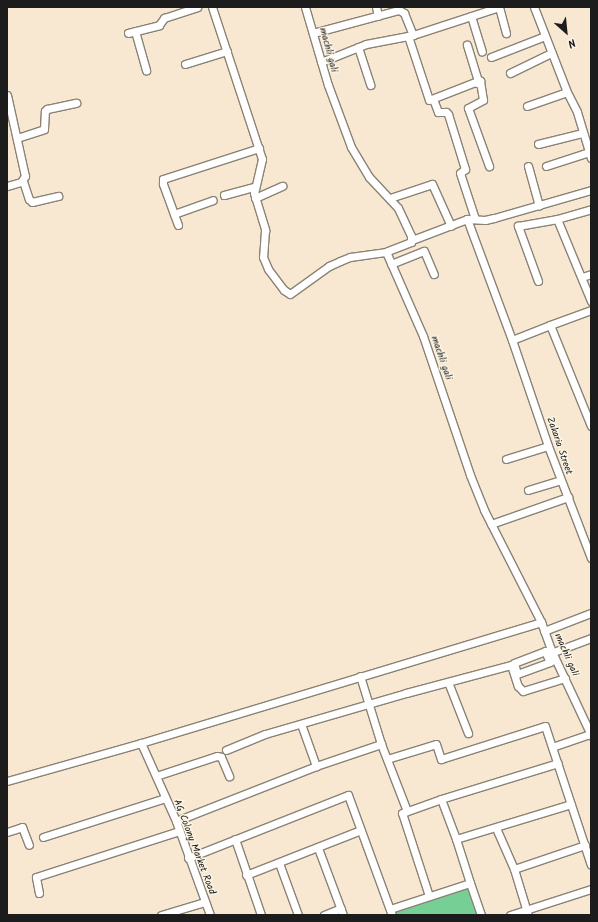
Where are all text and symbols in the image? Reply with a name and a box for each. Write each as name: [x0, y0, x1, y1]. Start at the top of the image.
north arrow: [546, 12, 586, 52]
street label: machli gali: [316, 26, 340, 74]
text: N: [564, 33, 579, 52]
street label: machli gali: [428, 335, 454, 381]
street label: Zakaria Street: [544, 416, 574, 476]
street label: machli gali: [551, 632, 581, 678]
street label: AG Colony Market Road: [170, 798, 218, 896]

